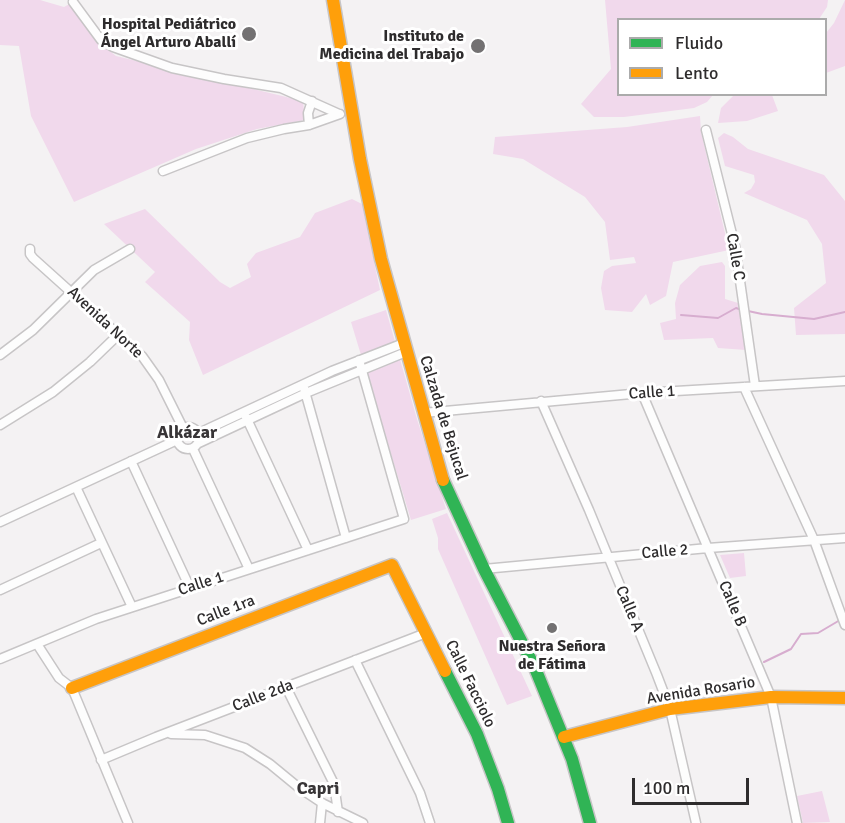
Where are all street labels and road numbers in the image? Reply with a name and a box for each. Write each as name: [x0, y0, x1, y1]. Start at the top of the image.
street label: Calle C: [721, 232, 749, 282]
street label: Avenida Norte: [63, 283, 147, 363]
street label: Calzada de Bejucal: [415, 353, 471, 483]
street label: Calle 1: [628, 382, 676, 404]
street label: Calle 2: [641, 540, 689, 564]
street label: Calle 1: [176, 568, 226, 600]
street label: Calle B: [714, 578, 750, 630]
street label: Calle A: [611, 583, 647, 635]
street label: Calle 1ra: [194, 591, 258, 631]
street label: Calle Facciolo: [441, 637, 499, 731]
street label: Avenida Rosario: [645, 673, 757, 709]
street label: Calle 2da: [230, 676, 296, 716]

